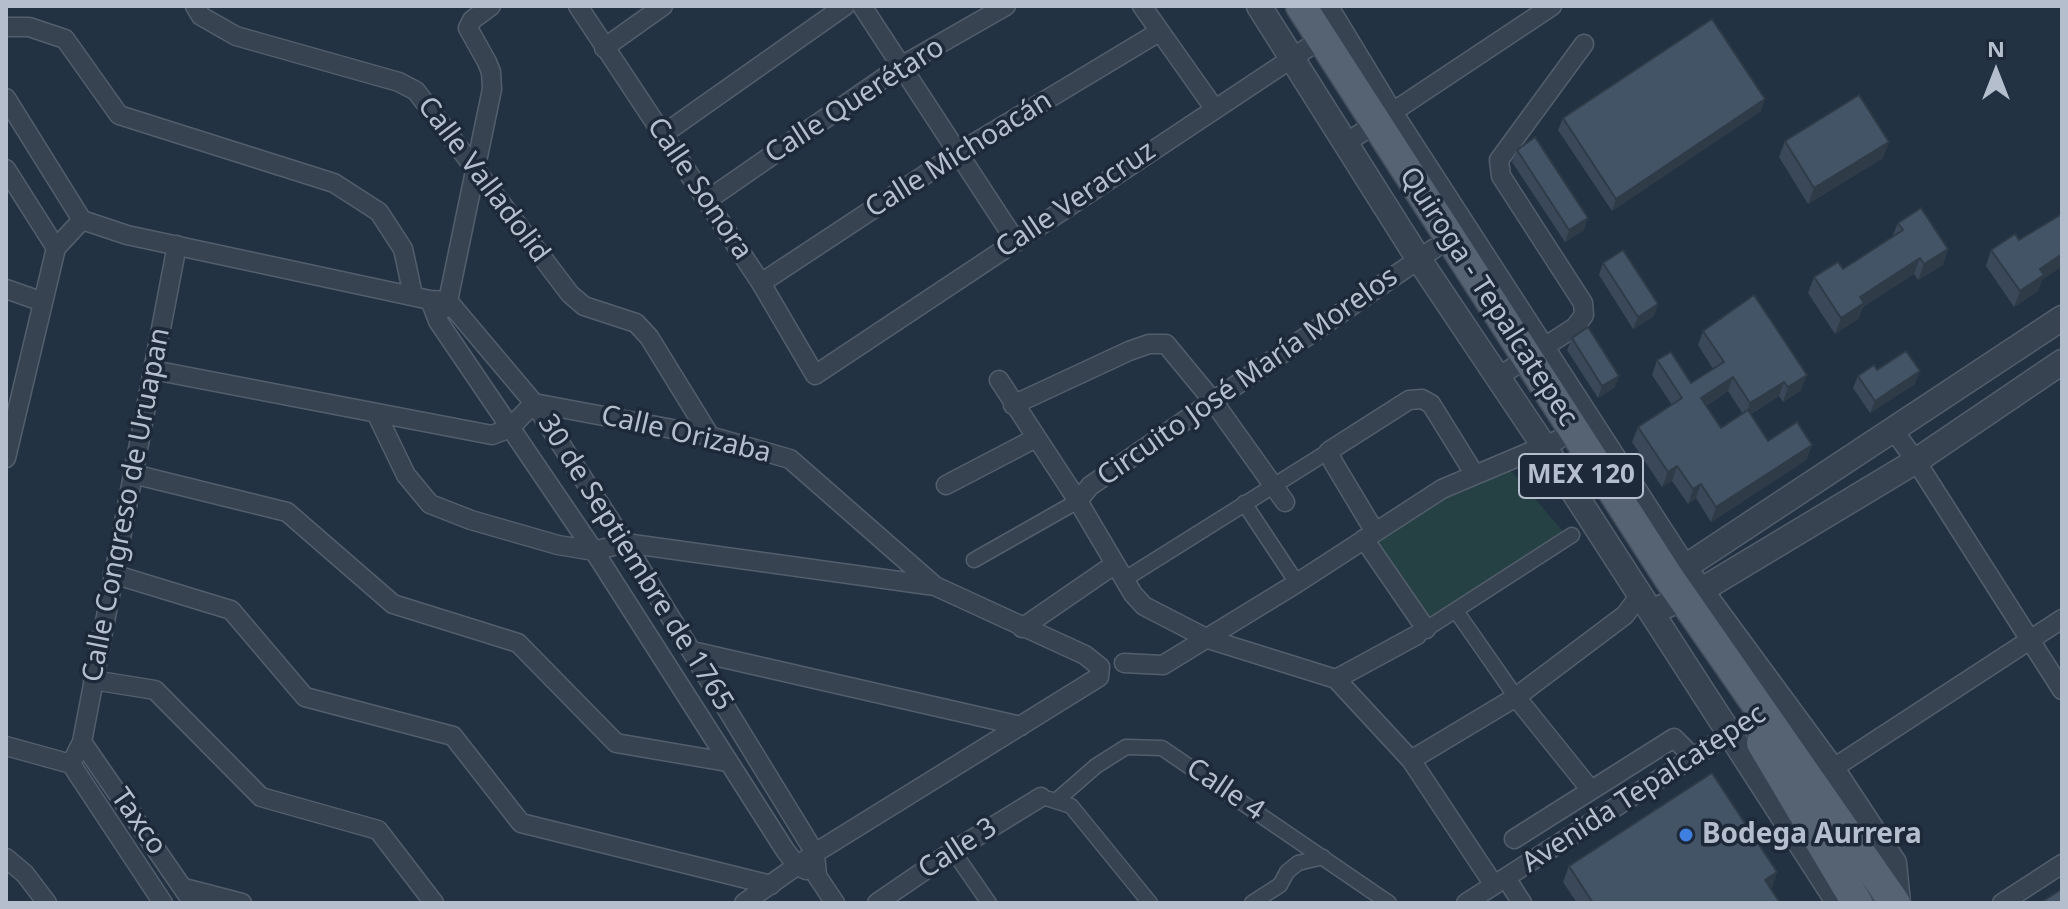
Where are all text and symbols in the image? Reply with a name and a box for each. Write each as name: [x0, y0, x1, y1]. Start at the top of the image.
street label: Calle Querétaro: [759, 31, 951, 171]
north arrow: [1956, 32, 2036, 112]
text: N: [1987, 33, 2005, 63]
street label: Calle Michoacán: [860, 84, 1058, 226]
street label: Calle Valladolid: [410, 90, 556, 270]
street label: Calle Sonora: [639, 112, 759, 266]
street label: Calle Veracruz: [990, 134, 1162, 266]
street label: Quiroga - Tepalcatepec: [1392, 161, 1584, 433]
street label: Circuito José María Morelos: [1091, 260, 1405, 494]
street label: Calle Congreso de Uruapan: [76, 325, 178, 685]
street label: Calle Orizaba: [598, 399, 774, 471]
street label: 30 de Septiembre de 1765: [530, 409, 740, 717]
road number: MEX 120: [1519, 454, 1643, 498]
street label: Avenida Tepalcatepec: [1516, 698, 1772, 880]
street label: Calle 4: [1180, 752, 1270, 828]
street label: Taxco: [103, 782, 173, 862]
street label: Calle 3: [912, 811, 1004, 887]
place label: Bodega Aurrera: [1702, 818, 1922, 852]
marker: Bodega Aurrera: [1677, 826, 1695, 844]

